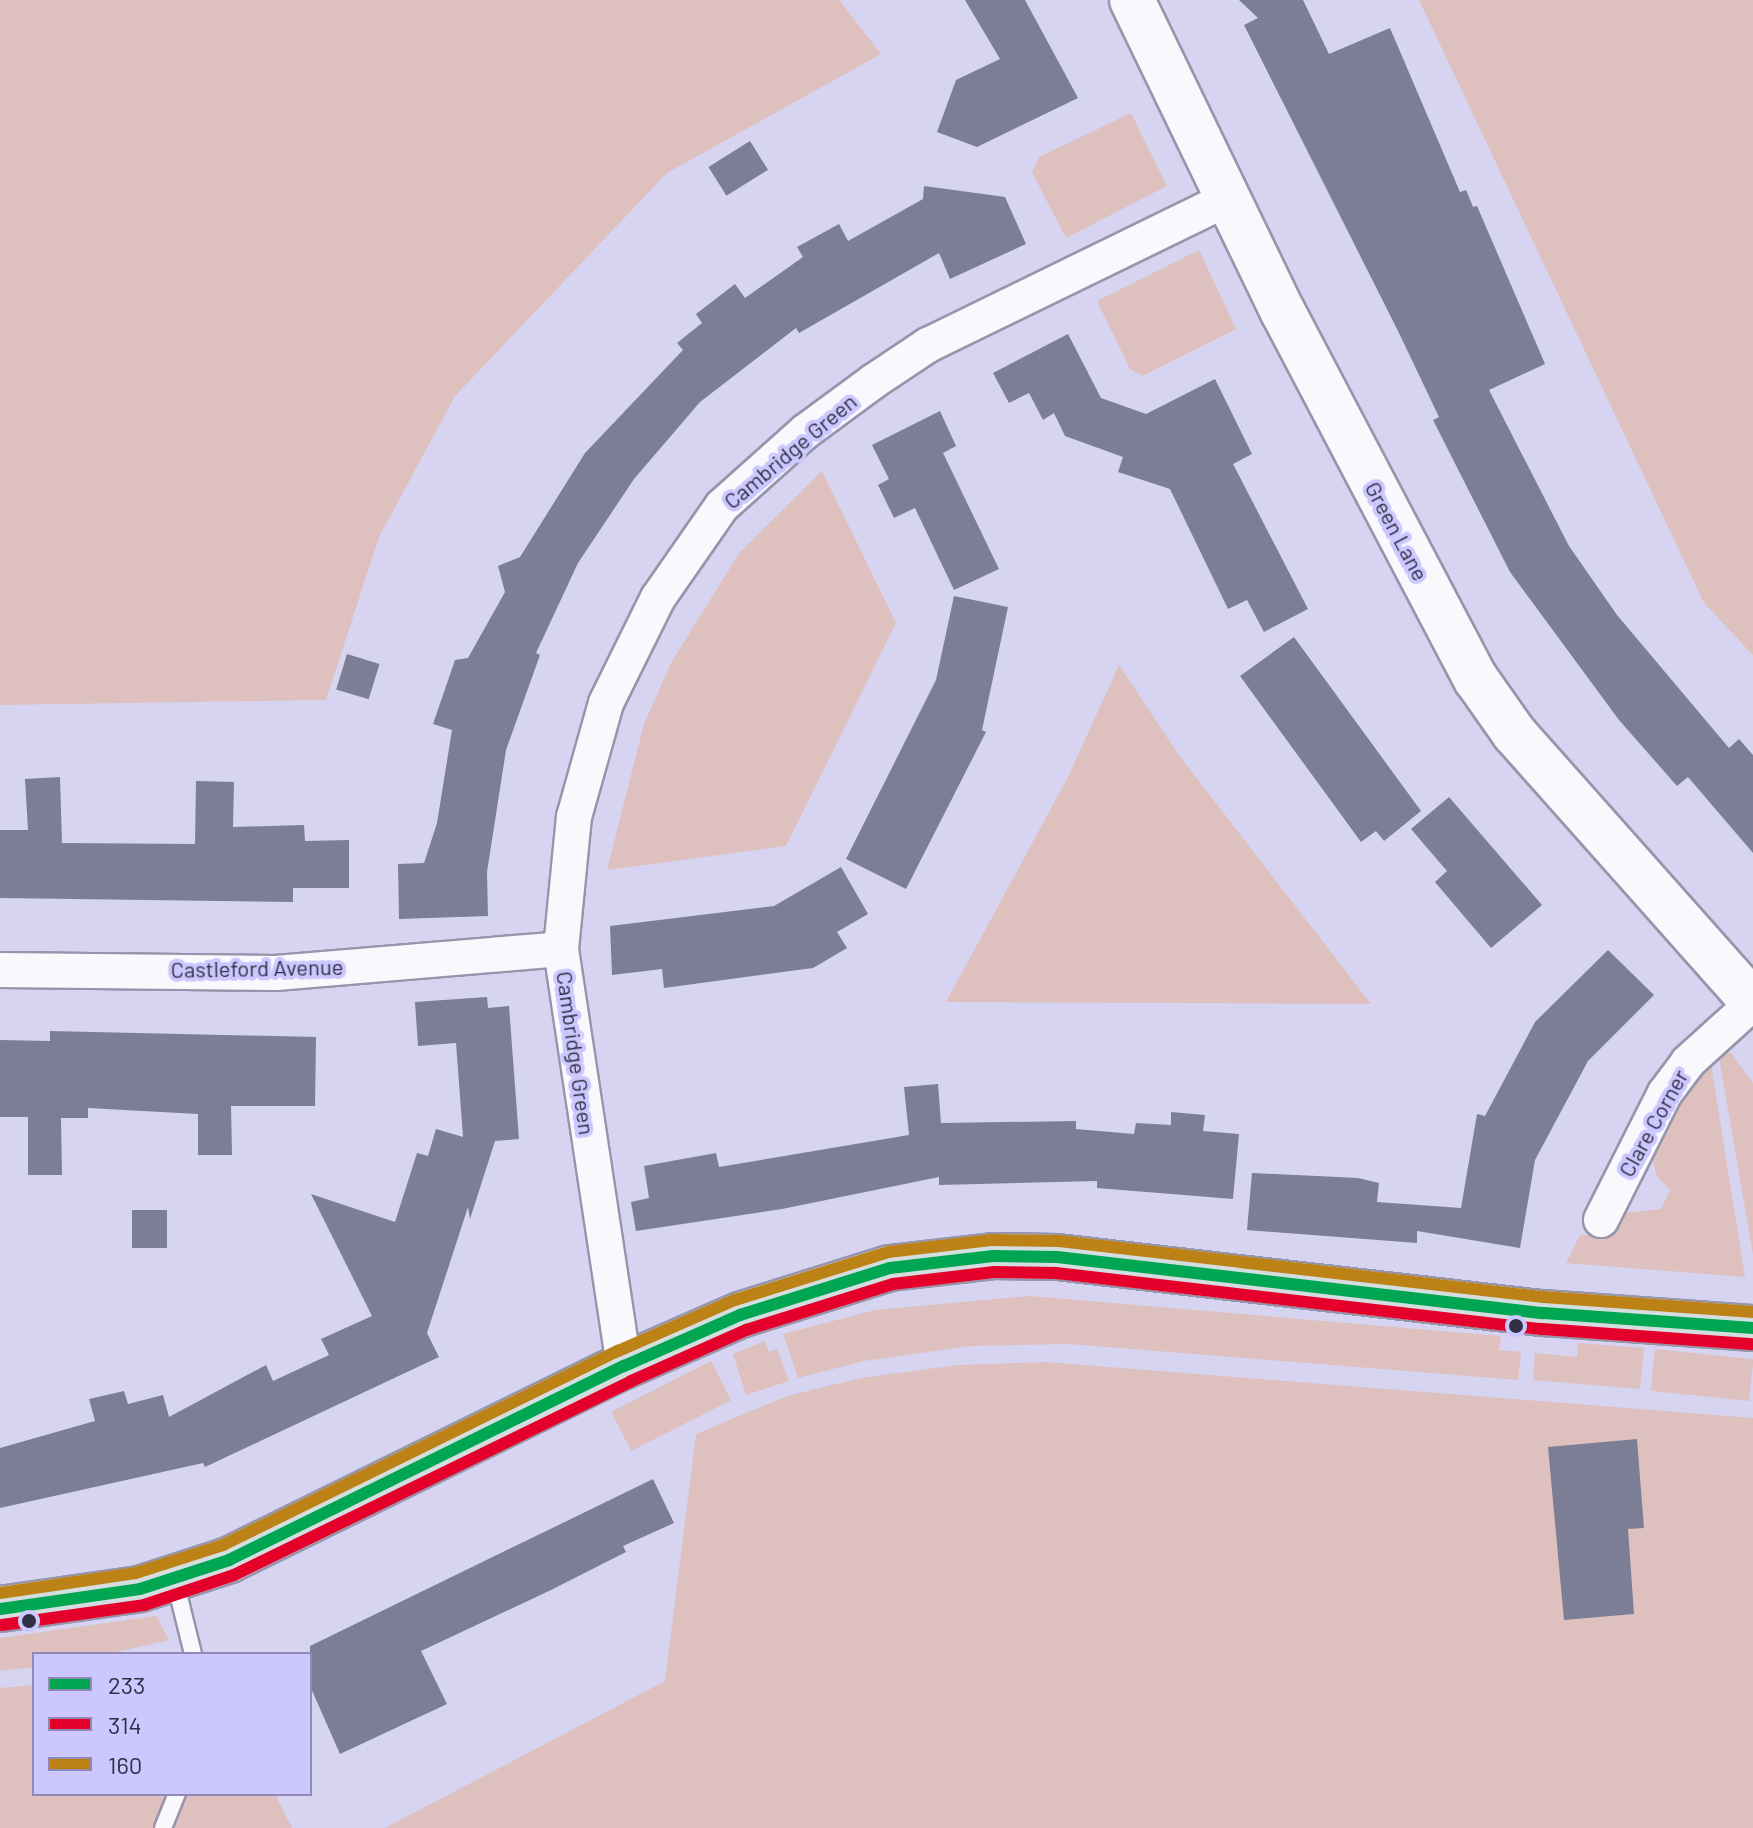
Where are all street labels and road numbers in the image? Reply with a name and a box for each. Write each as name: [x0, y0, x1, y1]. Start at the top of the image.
street label: Cambridge Green: [718, 388, 862, 514]
street label: Green Lane: [1360, 477, 1434, 585]
street label: Castleford Avenue: [170, 953, 344, 983]
street label: Cambridge Green: [551, 970, 601, 1136]
street label: Clare Corner: [1613, 1065, 1693, 1181]

